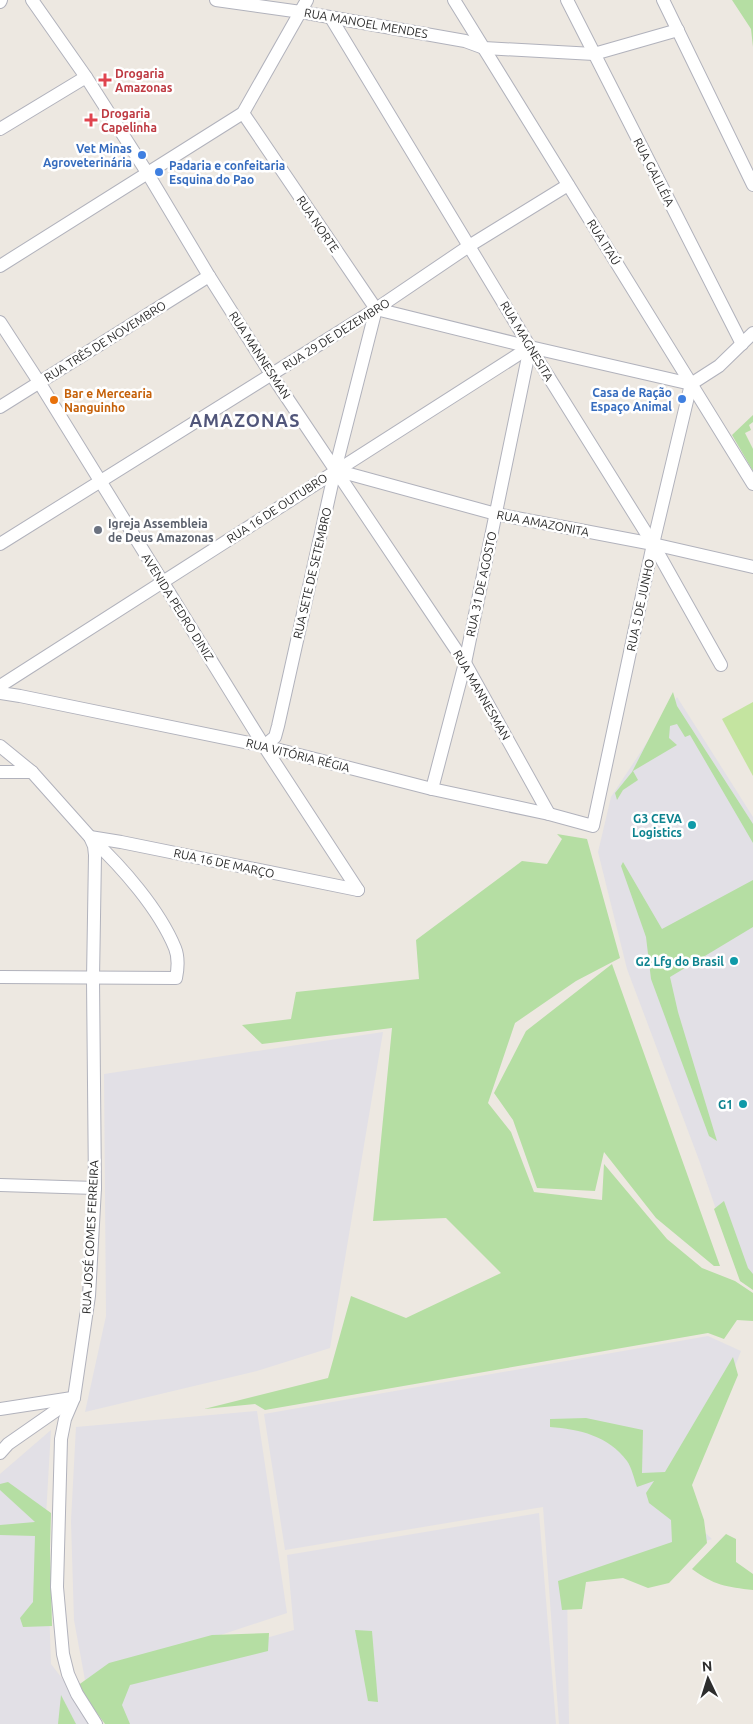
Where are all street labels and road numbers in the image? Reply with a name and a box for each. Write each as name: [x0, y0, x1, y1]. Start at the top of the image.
street label: RUA MANOEL MENDES: [303, 6, 429, 40]
street label: RUA GALILÉIA: [631, 136, 677, 208]
street label: RUA NORTE: [294, 193, 342, 255]
street label: RUA ITAÚ: [585, 217, 623, 267]
street label: RUA 29 DE DEZEMBRO: [280, 296, 392, 372]
street label: RUA TRÊS DE NOVEMBRO: [42, 298, 168, 384]
street label: RUA MAGNESITA: [498, 299, 556, 383]
street label: RUA MANNESMAN: [227, 309, 293, 401]
street label: RUA 16 DE OUTUBRO: [224, 471, 330, 545]
street label: RUA SETE DE SETEMBRO: [291, 506, 333, 640]
street label: RUA AMAZONITA: [496, 508, 590, 538]
street label: RUA 31 DE AGOSTO: [463, 530, 499, 638]
street label: AVENIDA PEDRO DINIZ: [140, 551, 216, 663]
street label: RUA 5 DE JUNHO: [624, 558, 656, 652]
street label: RUA MANNESMAN: [451, 648, 513, 742]
street label: RUA VITÓRIA RÉGIA: [245, 736, 351, 774]
street label: RUA 16 DE MARÇO: [172, 846, 276, 880]
street label: RUA JOSÉ GOMES FERREIRA: [79, 1160, 101, 1314]

